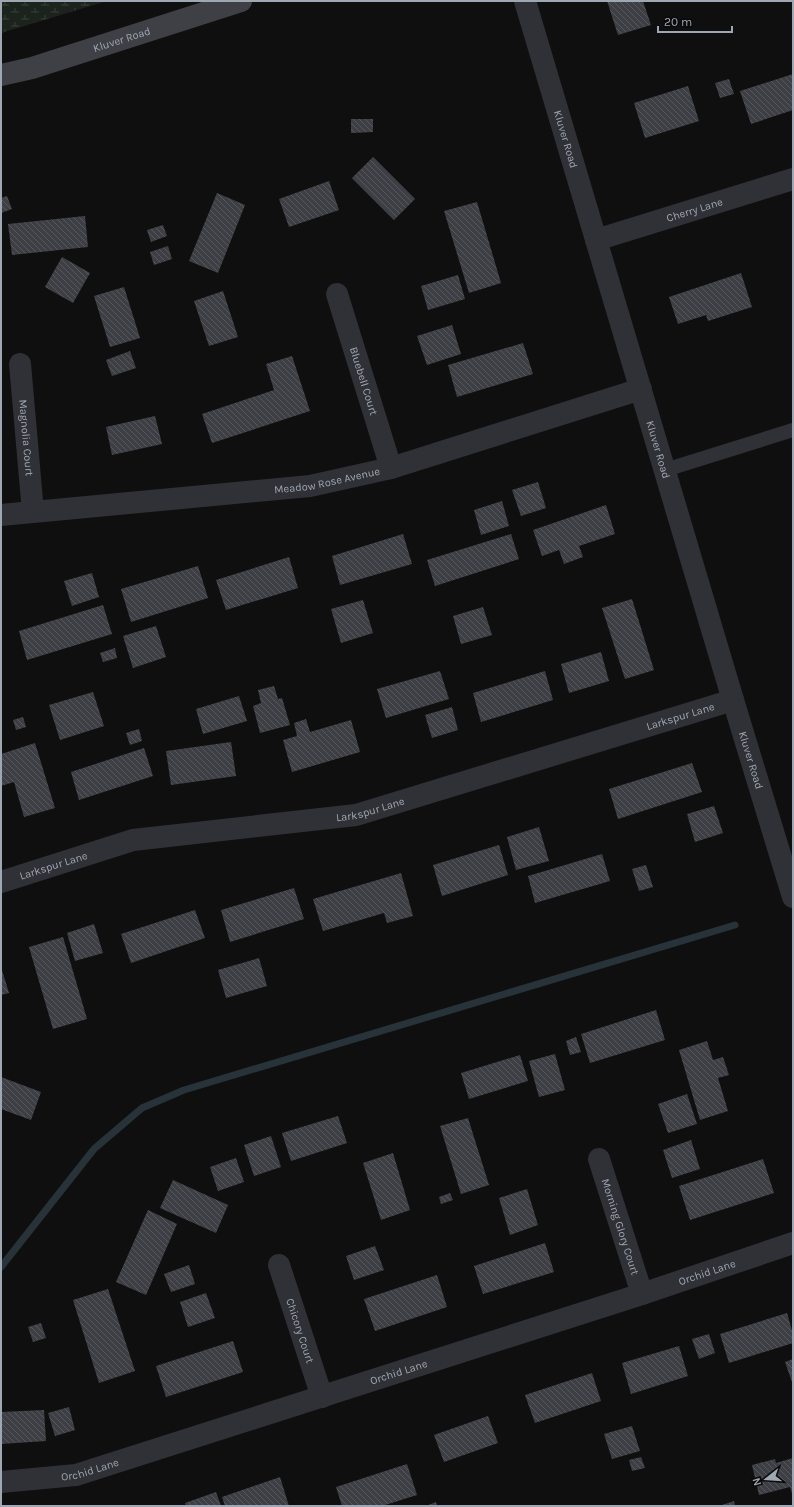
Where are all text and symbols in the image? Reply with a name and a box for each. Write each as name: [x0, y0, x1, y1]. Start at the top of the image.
scale bar: [658, 8, 732, 34]
text: 20 m: [664, 15, 692, 29]
street label: Kluver Road: [92, 24, 152, 55]
street label: Kluver Road: [551, 109, 580, 170]
street label: Cherry Lane: [665, 195, 725, 225]
street label: Bluebell Court: [347, 345, 380, 417]
street label: Magnolia Court: [16, 399, 36, 477]
street label: Kluver Road: [643, 419, 673, 480]
street label: Meadow Rose Avenue: [274, 465, 381, 496]
street label: Larkspur Lane: [645, 700, 716, 733]
street label: Kluver Road: [736, 730, 766, 791]
street label: Larkspur Lane: [335, 794, 406, 824]
street label: Larkspur Lane: [18, 849, 89, 883]
street label: Morning Glory Court: [599, 1177, 641, 1277]
street label: Orchid Lane: [677, 1257, 738, 1288]
street label: Chicory Court: [283, 1297, 317, 1365]
street label: Orchid Lane: [368, 1357, 429, 1388]
street label: Orchid Lane: [60, 1456, 121, 1483]
north arrow: [746, 1459, 786, 1499]
text: N: [750, 1476, 764, 1487]

